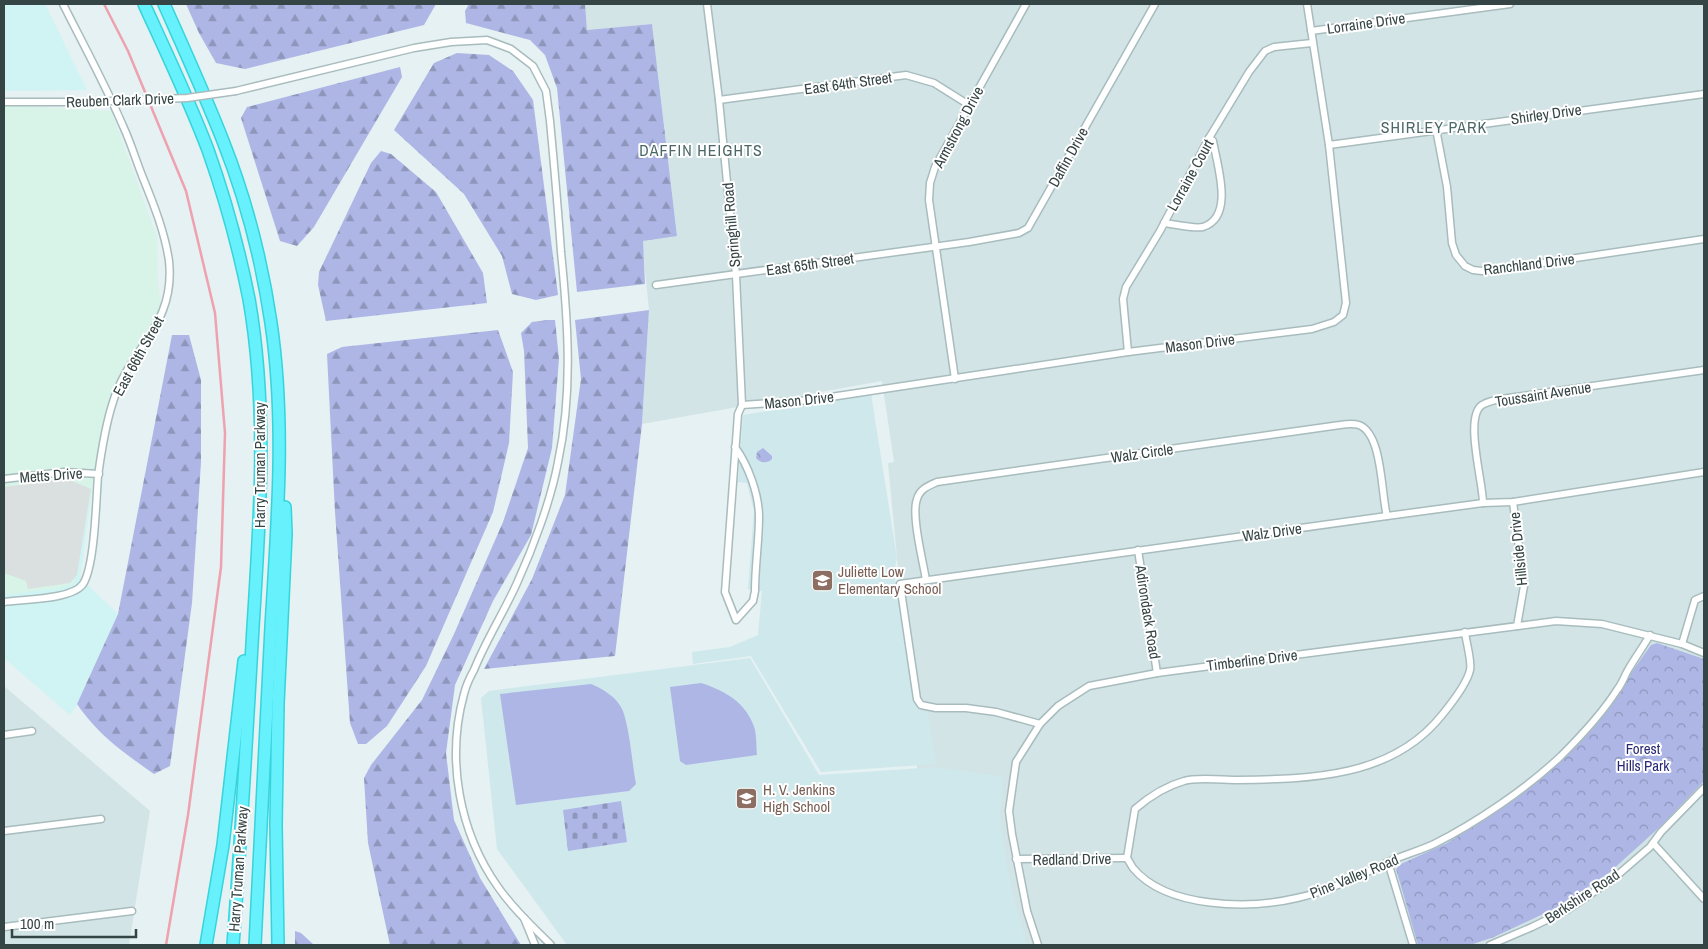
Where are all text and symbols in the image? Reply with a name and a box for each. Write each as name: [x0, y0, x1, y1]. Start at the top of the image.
street label: Lorraine Drive: [1326, 7, 1407, 39]
street label: East 64th Street: [803, 66, 894, 100]
street label: Armstrong Drive: [927, 82, 988, 172]
street label: Reuben Clark Drive: [66, 88, 174, 112]
street label: Shirley Drive: [1509, 99, 1583, 129]
district label: SHIRLEY PARK: [1381, 116, 1487, 138]
street label: Daffin Drive: [1043, 123, 1093, 191]
street label: Lorraine Court: [1162, 135, 1219, 215]
district label: DAFFIN HEIGHTS: [639, 139, 763, 161]
street label: Springhill Road: [717, 182, 745, 268]
street label: East 65th Street: [765, 247, 856, 281]
street label: Ranchland Drive: [1482, 248, 1576, 280]
street label: East 66th Street: [107, 312, 169, 400]
street label: Mason Drive: [1164, 328, 1236, 358]
street label: Toussaint Avenue: [1494, 376, 1593, 412]
street label: Mason Drive: [763, 386, 835, 414]
street label: Harry Truman Parkway: [249, 401, 270, 528]
street label: Walz Circle: [1110, 438, 1175, 468]
street label: Metts Drive: [19, 462, 83, 488]
street label: Hillside Drive: [1504, 511, 1532, 587]
street label: Walz Drive: [1241, 517, 1303, 547]
place label: Juliette Low Elementary School: [838, 561, 941, 599]
street label: Adirondack Road: [1130, 562, 1166, 661]
school or university icon: Juliette Low Elementary School: [810, 568, 834, 592]
street label: Timberline Drive: [1205, 644, 1299, 676]
park label: Forest Hills Park: [1617, 738, 1670, 776]
place label: H. V. Jenkins High School: [763, 779, 835, 817]
school or university icon: H. V. Jenkins High School: [735, 786, 759, 810]
street label: Harry Truman Parkway: [223, 805, 253, 932]
street label: Redland Drive: [1033, 848, 1112, 870]
street label: Pine Valley Road: [1306, 849, 1402, 903]
street label: Berkshire Road: [1540, 864, 1624, 928]
scale bar: [12, 906, 136, 938]
text: 100 m: [20, 913, 54, 934]

